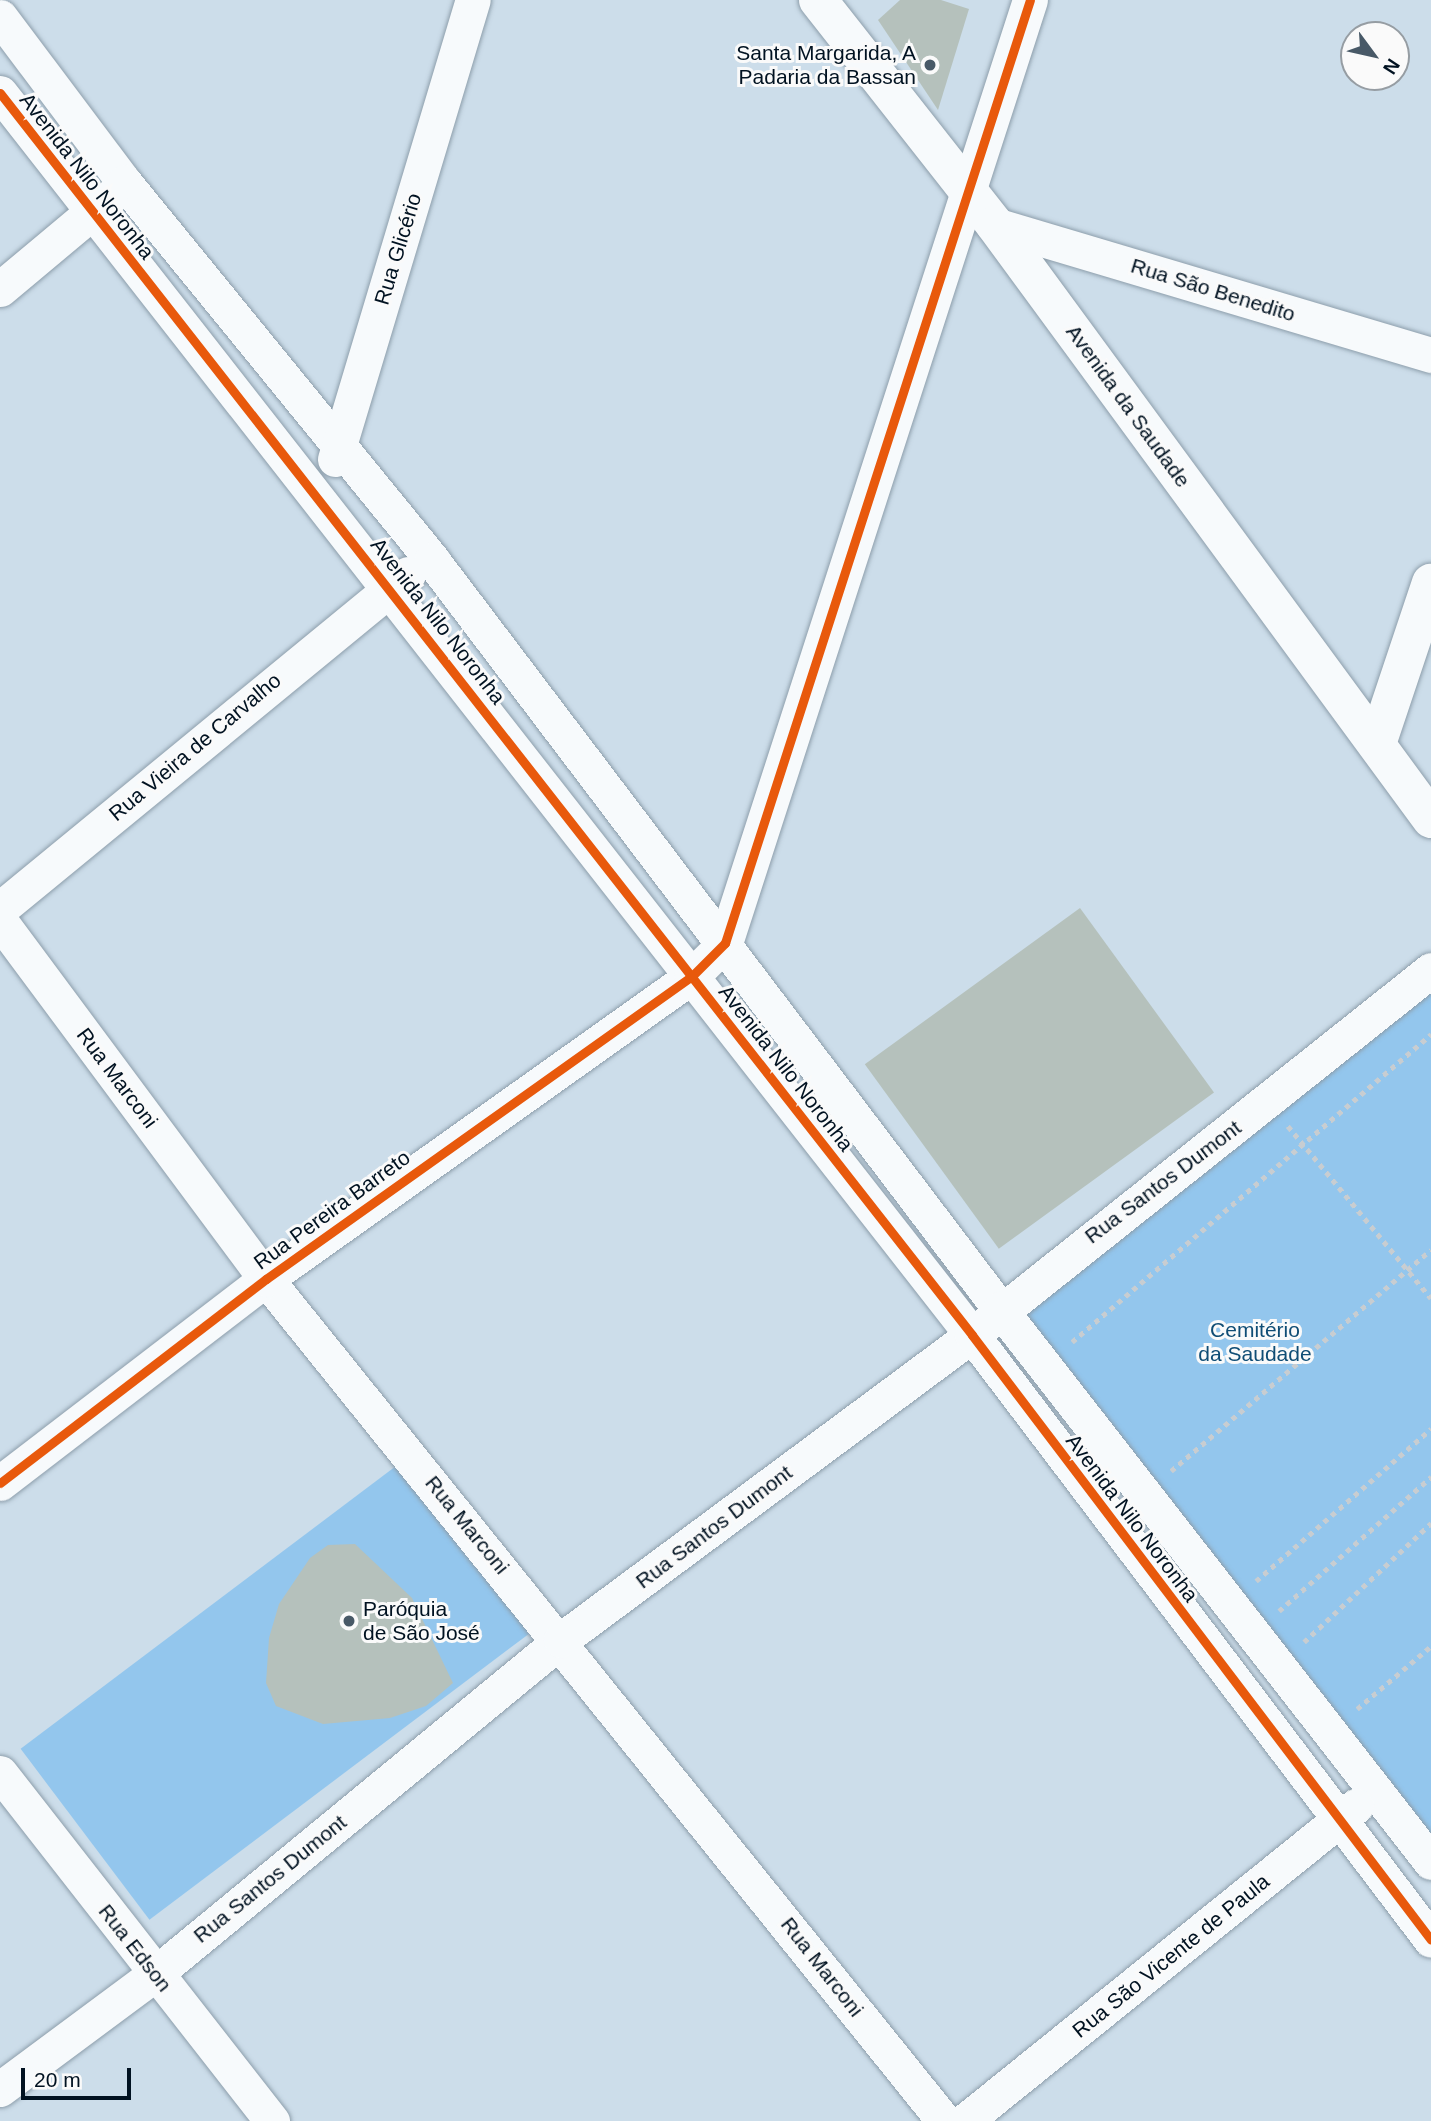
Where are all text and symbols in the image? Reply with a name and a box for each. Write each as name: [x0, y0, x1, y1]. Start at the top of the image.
north arrow: [1340, 21, 1410, 91]
place label: Santa Margarida, A Padaria da Bassan: [735, 40, 916, 90]
text: N: [1379, 55, 1404, 78]
marker: Santa Margarida, A Padaria da Bassan: [922, 57, 938, 73]
street label: Avenida Nilo Noronha: [14, 88, 160, 264]
street label: Rua Glicério: [369, 190, 427, 308]
street label: Rua São Benedito: [1128, 253, 1298, 327]
street label: Avenida da Saudade: [1061, 320, 1195, 492]
street label: Avenida Nilo Noronha: [365, 533, 511, 709]
street label: Rua Vieira de Carvalho: [104, 668, 286, 826]
street label: Avenida Nilo Noronha: [713, 980, 859, 1156]
street label: Rua Marconi: [71, 1023, 163, 1133]
street label: Rua Santos Dumont: [1080, 1115, 1246, 1249]
street label: Rua Pereira Barreto: [249, 1145, 415, 1275]
park label: Cemitério da Saudade: [1198, 1317, 1312, 1367]
street label: Avenida Nilo Noronha: [1061, 1429, 1203, 1607]
street label: Rua Santos Dumont: [631, 1460, 797, 1594]
street label: Rua Marconi: [420, 1471, 514, 1579]
place label: Paróquia de São José: [363, 1596, 480, 1646]
marker: Paróquia de São José: [341, 1613, 357, 1629]
street label: Rua Santos Dumont: [189, 1810, 351, 1948]
street label: Rua São Vicente de Paula: [1067, 1869, 1275, 2043]
street label: Rua Edson: [93, 1899, 177, 1997]
street label: Rua Marconi: [775, 1912, 869, 2022]
scale bar: [24, 2054, 135, 2098]
text: 20 m: [34, 2068, 81, 2091]

